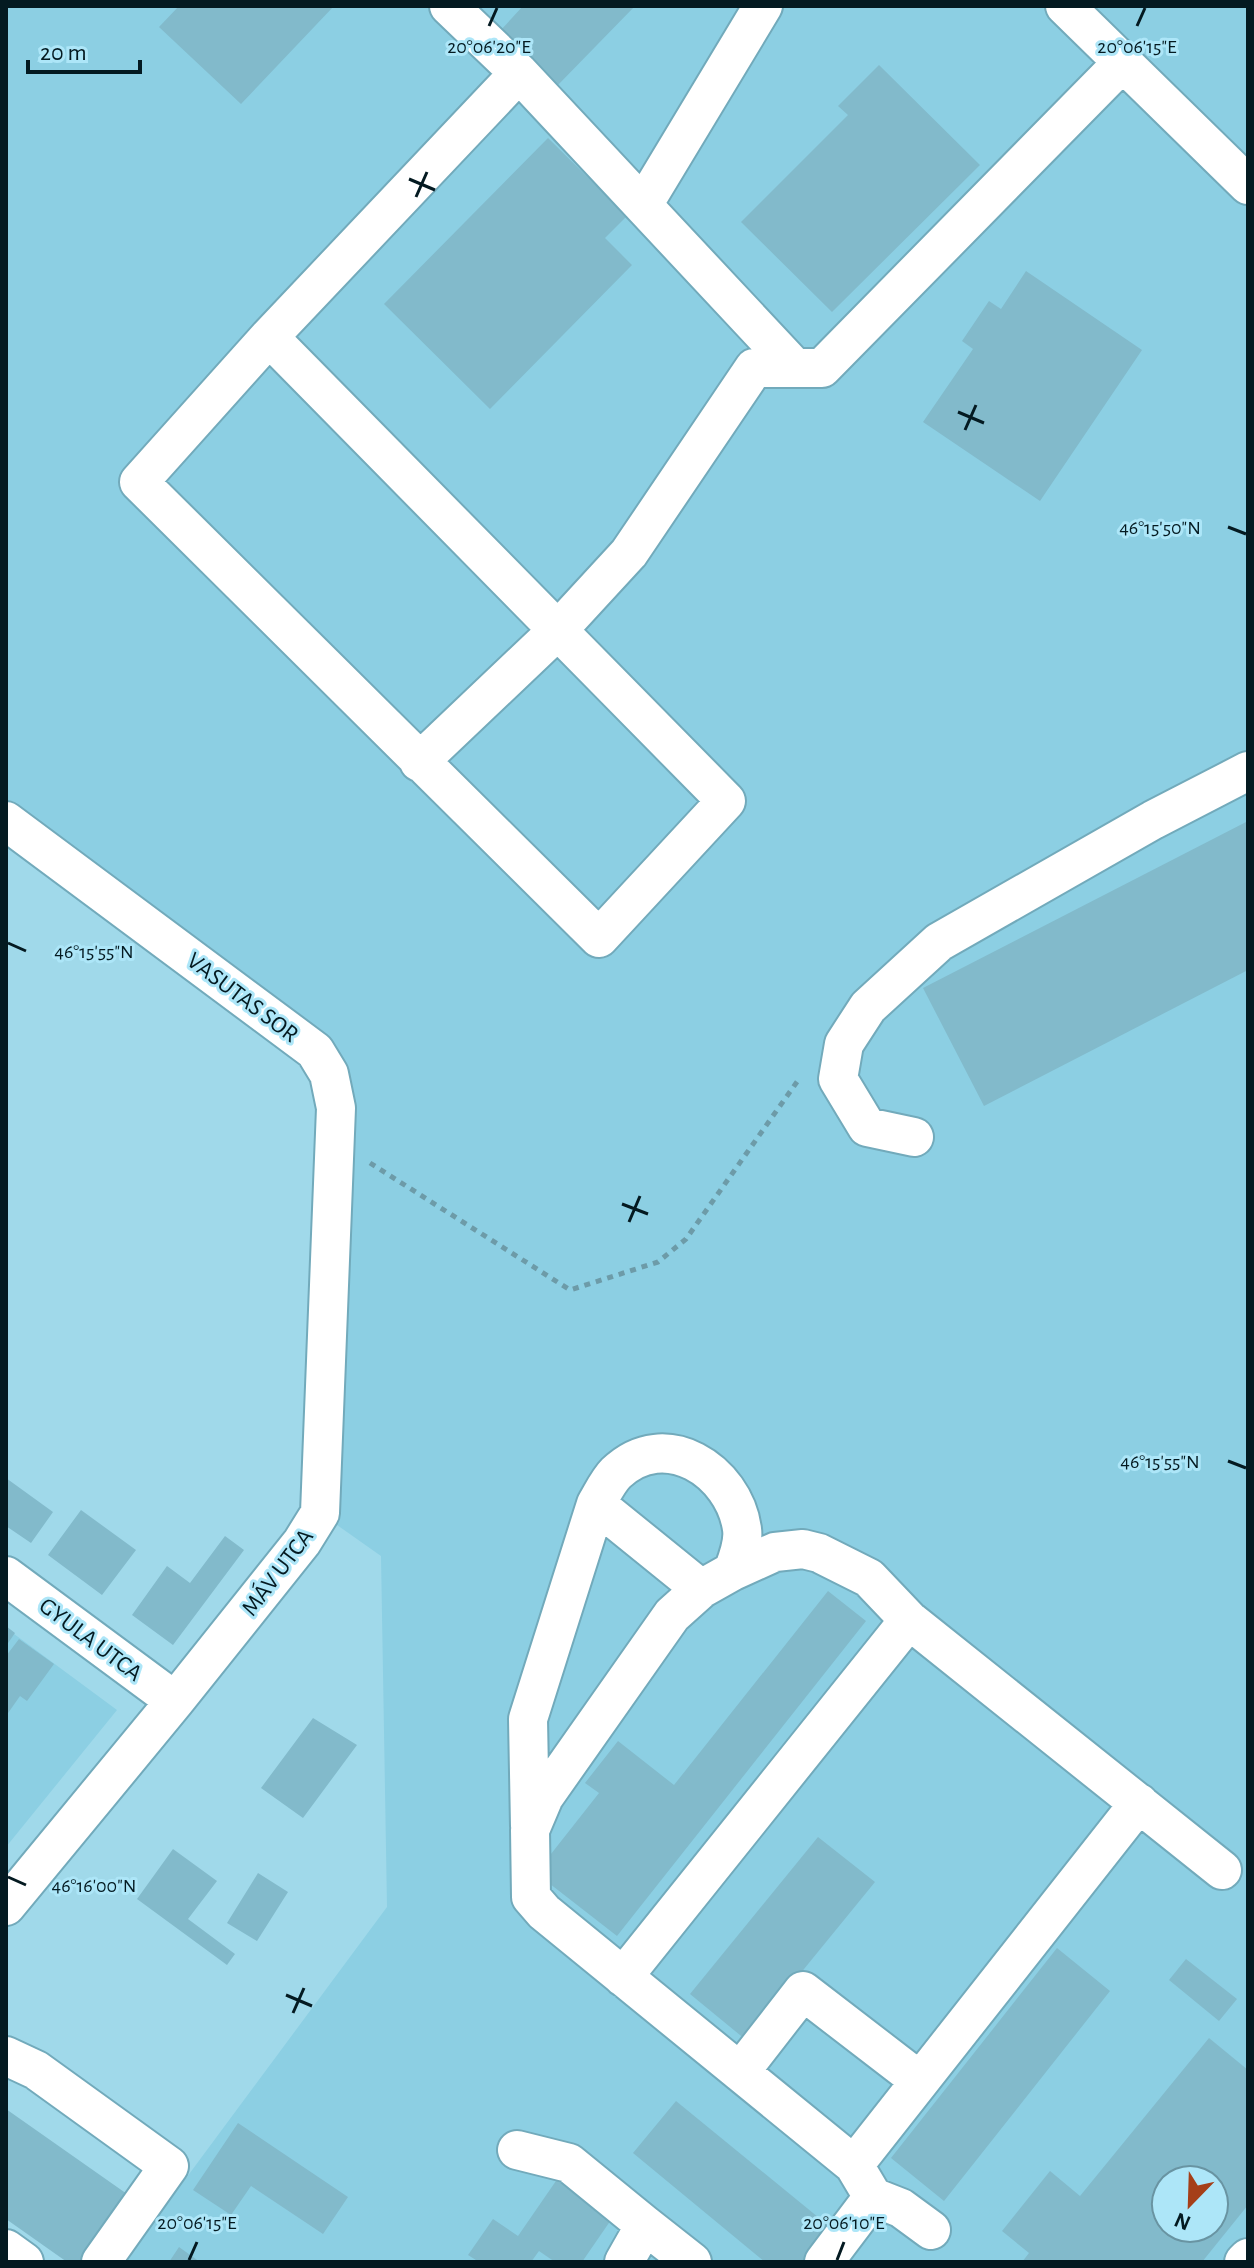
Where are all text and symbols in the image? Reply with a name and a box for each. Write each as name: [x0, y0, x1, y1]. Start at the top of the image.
scale bar: [28, 24, 140, 74]
text: 20°06'20"E: [447, 37, 531, 57]
text: 20°06'15"E: [1097, 37, 1177, 57]
text: 20 m: [40, 41, 87, 65]
text: 46°15'50"N: [1119, 518, 1201, 538]
text: 46°15'55"N: [54, 942, 134, 962]
street label: VASUTAS SOR: [182, 948, 303, 1047]
text: 46°15'55"N: [1120, 1452, 1200, 1472]
street label: MÁV UTCA: [236, 1523, 318, 1621]
street label: GYULA UTCA: [34, 1593, 146, 1686]
text: 46°16'00"N: [52, 1876, 136, 1896]
north arrow: [1150, 2164, 1230, 2244]
text: N: [1171, 2208, 1194, 2235]
text: 20°06'15"E: [157, 2213, 237, 2233]
text: 20°06'10"E: [803, 2213, 885, 2233]

